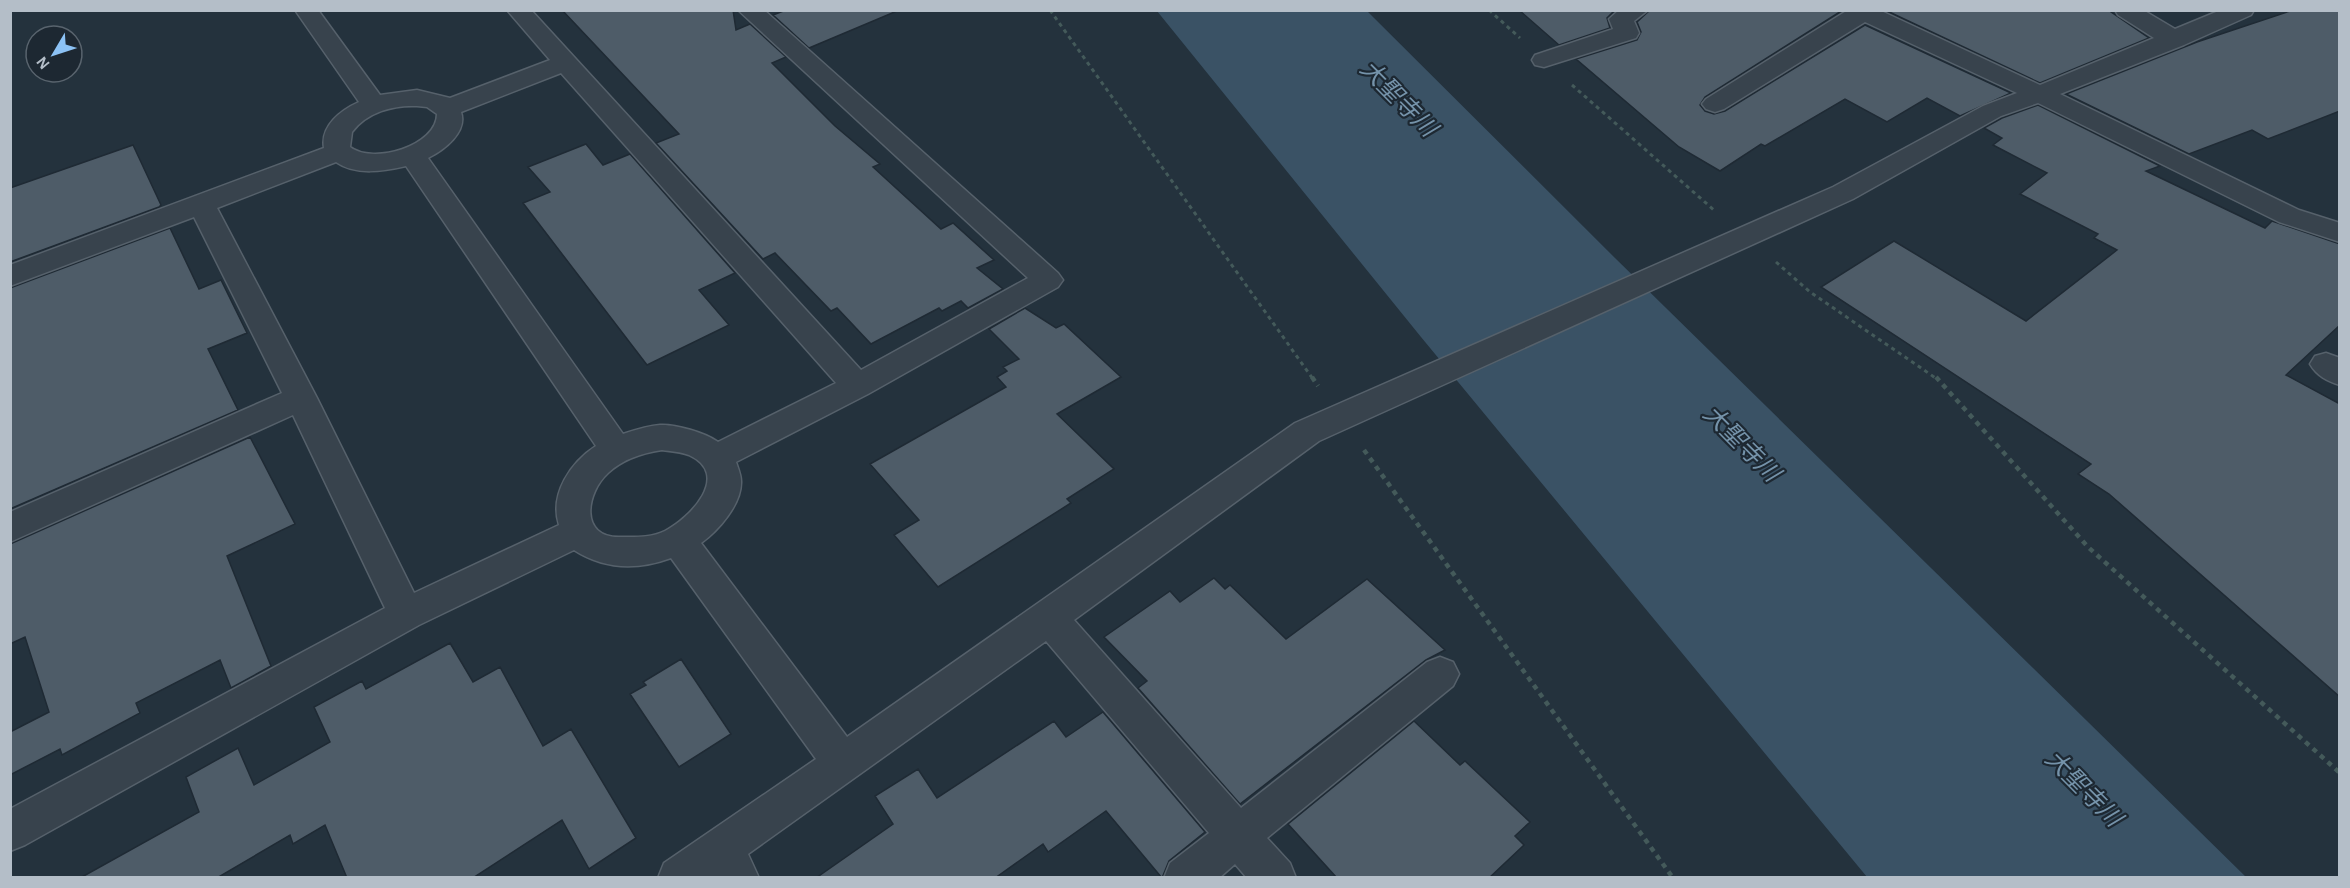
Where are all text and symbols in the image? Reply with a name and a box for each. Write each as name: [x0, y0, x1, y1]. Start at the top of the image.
north arrow: [24, 24, 84, 84]
text: N: [33, 53, 53, 72]
water label: 大聖寺川: [1356, 55, 1444, 144]
water label: 大聖寺川: [1699, 400, 1787, 489]
water label: 大聖寺川: [2041, 745, 2129, 834]

